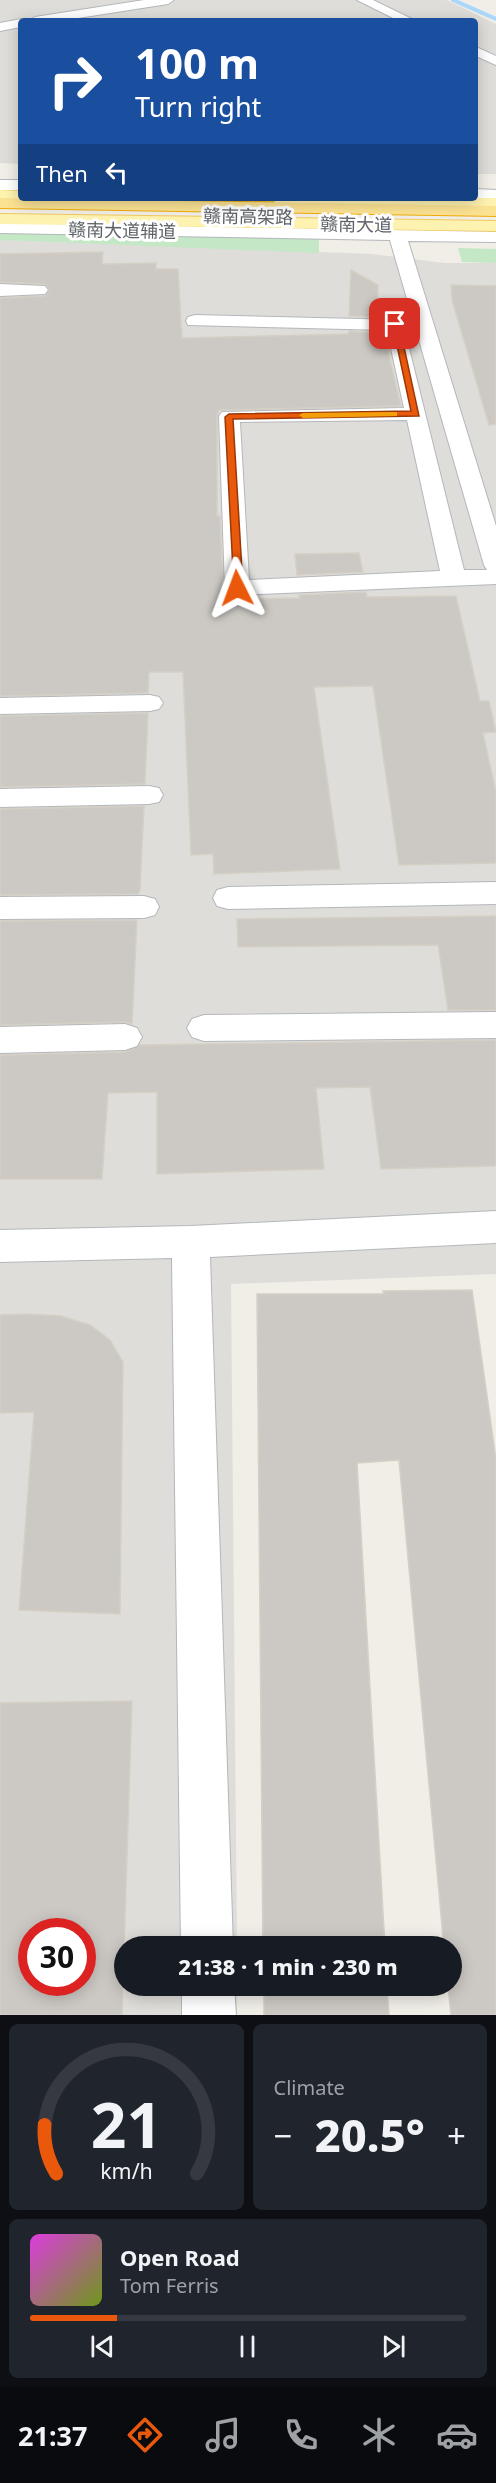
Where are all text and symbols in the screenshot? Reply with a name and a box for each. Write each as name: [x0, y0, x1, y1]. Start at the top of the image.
text: 100 m: [135, 34, 259, 91]
icon: right: [36, 42, 114, 120]
text: Turn right: [135, 88, 261, 125]
icon: left: [100, 156, 133, 189]
text: Then: [36, 158, 88, 188]
street label: 赣南高架路: [203, 203, 293, 229]
street label: 赣南大道: [320, 211, 392, 237]
street label: 赣南大道辅道: [68, 217, 176, 243]
pin: [369, 298, 420, 349]
icon: arrive: [378, 307, 411, 340]
position arrow: [205, 556, 269, 620]
speed limit sign: 30: [18, 1918, 96, 1996]
text: 21:38 · 1 min · 230 m: [178, 1951, 398, 1981]
text: Climate: [274, 2074, 345, 2101]
text: 21: [91, 2081, 162, 2166]
text: 20.5°: [315, 2104, 425, 2165]
text: −: [274, 2113, 292, 2158]
text: +: [447, 2113, 466, 2158]
text: km/h: [100, 2156, 153, 2185]
text: Open Road: [120, 2242, 240, 2272]
text: Tom Ferris: [120, 2272, 219, 2299]
icon: previous: [86, 2330, 119, 2363]
icon: pause: [231, 2330, 264, 2363]
icon: next: [377, 2330, 410, 2363]
icon: directions: [124, 2414, 166, 2456]
icon: music: [202, 2414, 244, 2456]
icon: phone: [280, 2414, 322, 2456]
icon: climate: [358, 2414, 400, 2456]
icon: car: [436, 2414, 478, 2456]
text: 21:37: [18, 2417, 87, 2454]

